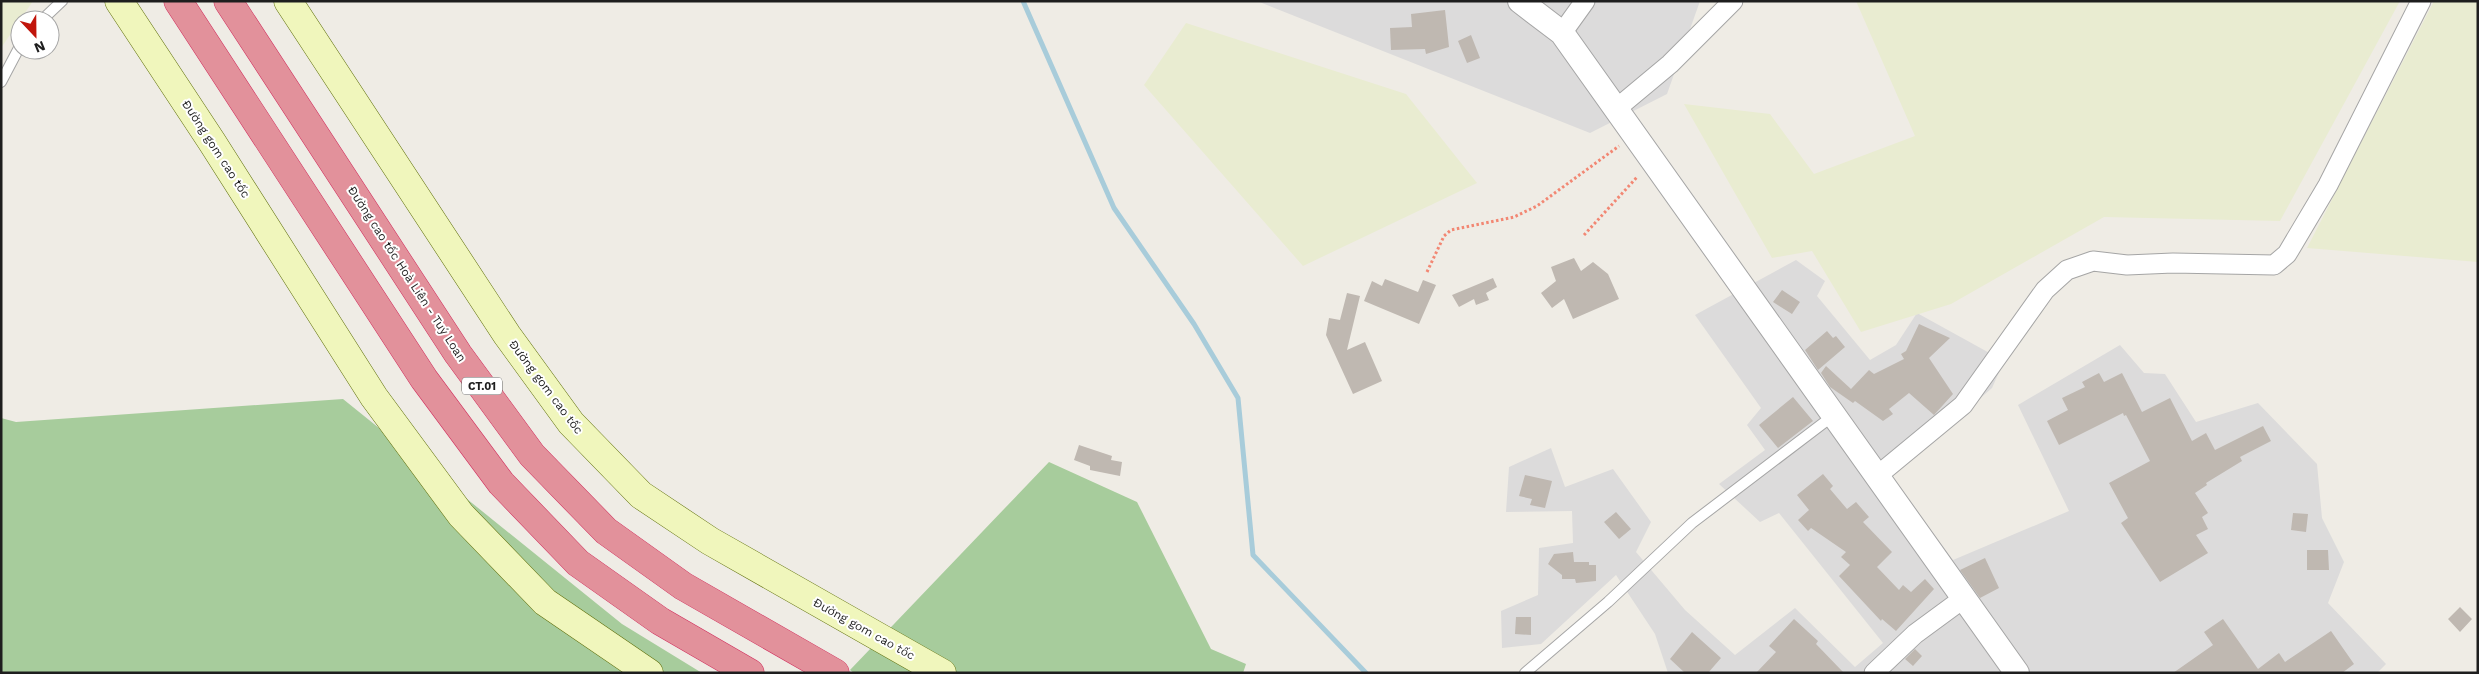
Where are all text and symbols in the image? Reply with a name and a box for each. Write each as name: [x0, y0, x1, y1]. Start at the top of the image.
north arrow: [10, 10, 60, 60]
text: N: [32, 38, 48, 56]
street label: Đường gom cao tốc: [179, 97, 253, 201]
street label: Đường cao tốc Hoà Liên - Tuý Loan: [345, 184, 469, 364]
street label: Đường gom cao tốc: [506, 337, 586, 437]
road number: CT.01: [462, 378, 502, 394]
street label: Đường gom cao tốc: [811, 595, 917, 663]

